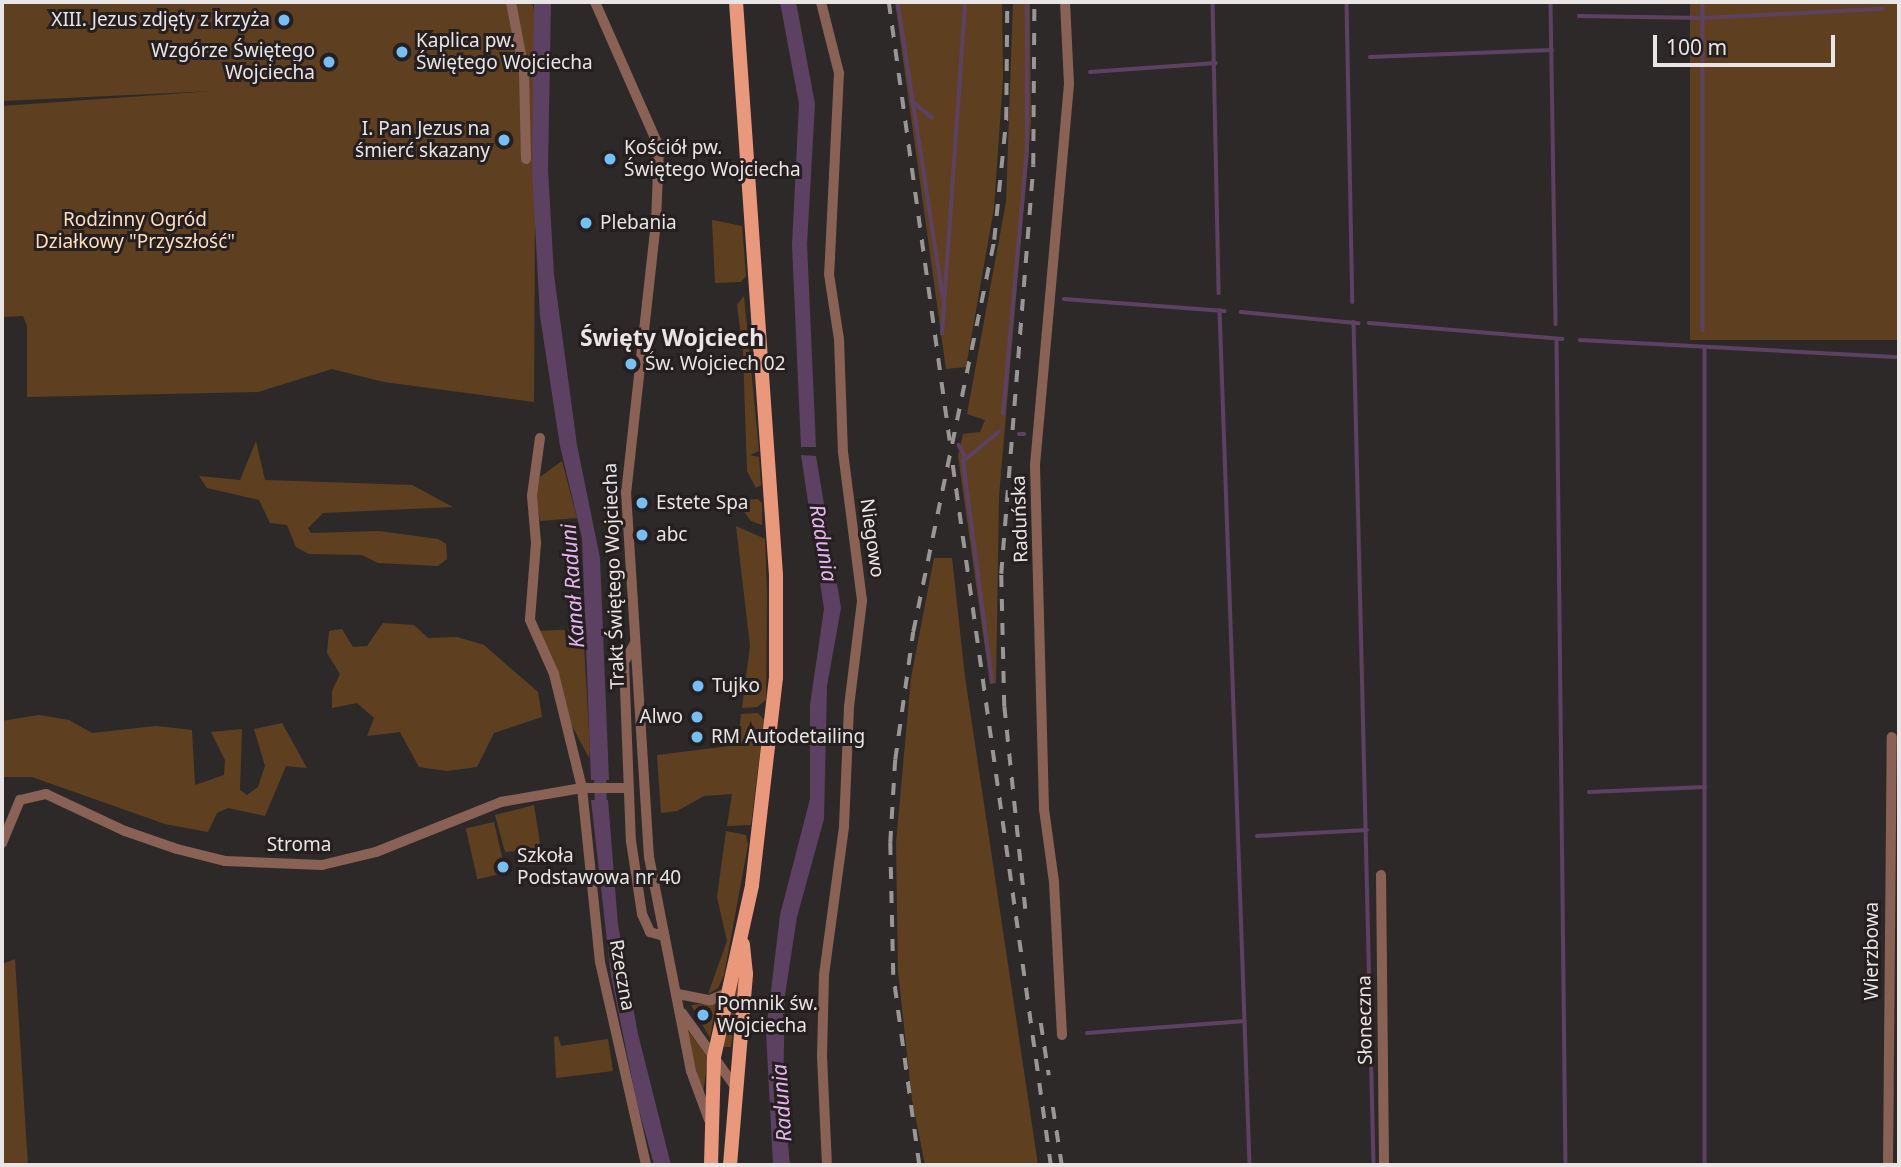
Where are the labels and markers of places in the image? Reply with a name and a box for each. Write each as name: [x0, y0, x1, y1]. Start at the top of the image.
place label: XIII. Jezus zdjęty z krzyża: [51, 9, 270, 31]
marker: XIII. Jezus zdjęty z krzyża: [276, 12, 292, 28]
place label: Kaplica pw. Świętego Wojciecha: [416, 30, 593, 74]
place label: Wzgórze Świętego Wojciecha: [151, 40, 315, 84]
marker: Kaplica pw. Świętego Wojciecha: [394, 44, 410, 60]
marker: Wzgórze Świętego Wojciecha: [321, 54, 337, 70]
place label: I. Pan Jezus na śmierć skazany: [355, 118, 490, 162]
marker: I. Pan Jezus na śmierć skazany: [496, 132, 512, 148]
place label: Kościół pw. Świętego Wojciecha: [624, 137, 801, 181]
marker: Kościół pw. Świętego Wojciecha: [602, 151, 618, 167]
place label: Plebania: [600, 212, 677, 234]
marker: Plebania: [578, 215, 594, 231]
place label: Św. Wojciech 02: [645, 353, 786, 375]
marker: Św. Wojciech 02: [623, 356, 639, 372]
place label: Estete Spa: [656, 492, 749, 514]
marker: Estete Spa: [634, 495, 650, 511]
place label: abc: [656, 524, 687, 546]
marker: abc: [634, 527, 650, 543]
place label: Tujko: [712, 675, 760, 697]
marker: Tujko: [690, 678, 706, 694]
place label: Alwo: [640, 706, 683, 728]
marker: Alwo: [689, 709, 705, 725]
place label: RM Autodetailing: [711, 726, 865, 748]
marker: RM Autodetailing: [689, 729, 705, 745]
place label: Szkoła Podstawowa nr 40: [517, 845, 681, 889]
marker: Szkoła Podstawowa nr 40: [495, 859, 511, 875]
place label: Pomnik św. Wojciecha: [717, 993, 818, 1037]
marker: Pomnik św. Wojciecha: [695, 1007, 711, 1023]

